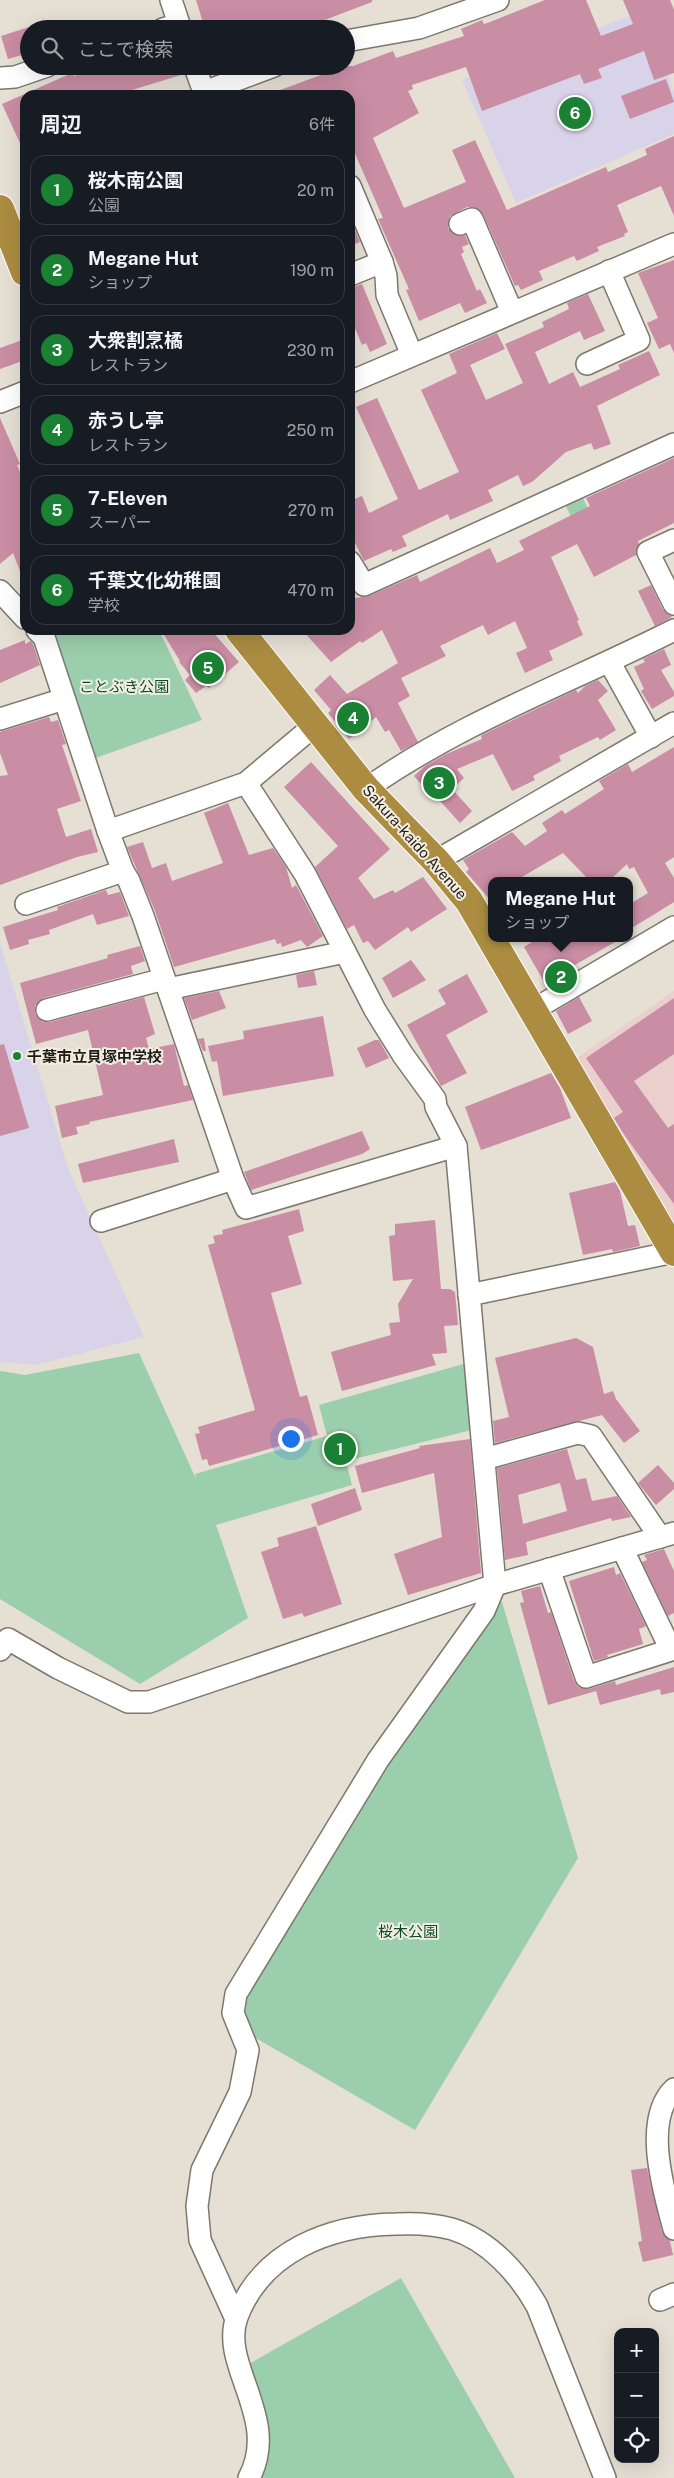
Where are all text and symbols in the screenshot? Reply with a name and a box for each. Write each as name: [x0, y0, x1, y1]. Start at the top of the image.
search box: [20, 20, 355, 75]
icon: search: [38, 34, 66, 62]
text: ここで検索: [78, 38, 173, 60]
pin: 6: [559, 94, 591, 132]
text: 周辺: [40, 112, 82, 137]
text: 6件: [309, 115, 335, 134]
text: 桜木南公園: [88, 169, 183, 191]
text: 1: [54, 181, 60, 200]
text: 20 m: [297, 181, 334, 200]
text: 公園: [88, 196, 120, 215]
text: Megane Hut: [88, 247, 199, 269]
text: 2: [52, 261, 62, 280]
text: 190 m: [290, 261, 334, 280]
text: ショップ: [88, 273, 152, 292]
text: 大衆割烹橘: [88, 329, 183, 351]
text: 3: [52, 341, 62, 360]
text: 230 m: [287, 341, 334, 360]
text: レストラン: [88, 356, 168, 375]
text: 赤うし亭: [88, 409, 164, 431]
text: 4: [52, 421, 62, 440]
text: 250 m: [287, 421, 334, 440]
text: レストラン: [88, 436, 168, 455]
text: 7-Eleven: [88, 487, 167, 509]
text: 5: [52, 501, 62, 520]
text: 270 m: [288, 501, 334, 520]
text: スーパー: [88, 513, 152, 532]
text: 千葉文化幼稚園: [88, 569, 221, 591]
text: 6: [52, 581, 62, 600]
text: 470 m: [287, 581, 334, 600]
text: 学校: [88, 596, 120, 615]
pin: 5: [192, 649, 224, 687]
park label: ことぶき公園: [79, 678, 169, 695]
pin: 4: [337, 699, 369, 737]
pin: 3: [423, 764, 455, 802]
street label: Sakura-kaido Avenue: [359, 781, 471, 903]
popup: [488, 877, 633, 942]
text: Megane Hut: [505, 887, 616, 909]
text: ショップ: [505, 913, 569, 932]
pin: 2: [545, 958, 577, 996]
place label: 千葉市立貝塚中学校: [27, 1048, 162, 1065]
marker: 千葉市立貝塚中学校: [11, 1050, 23, 1062]
your location: [278, 1426, 304, 1452]
pin: 1: [324, 1430, 356, 1468]
park label: 桜木公園: [378, 1923, 438, 1940]
map controls: [614, 2328, 659, 2463]
button: +: [614, 2328, 659, 2373]
button: −: [614, 2373, 659, 2418]
button: locate: [614, 2418, 659, 2463]

